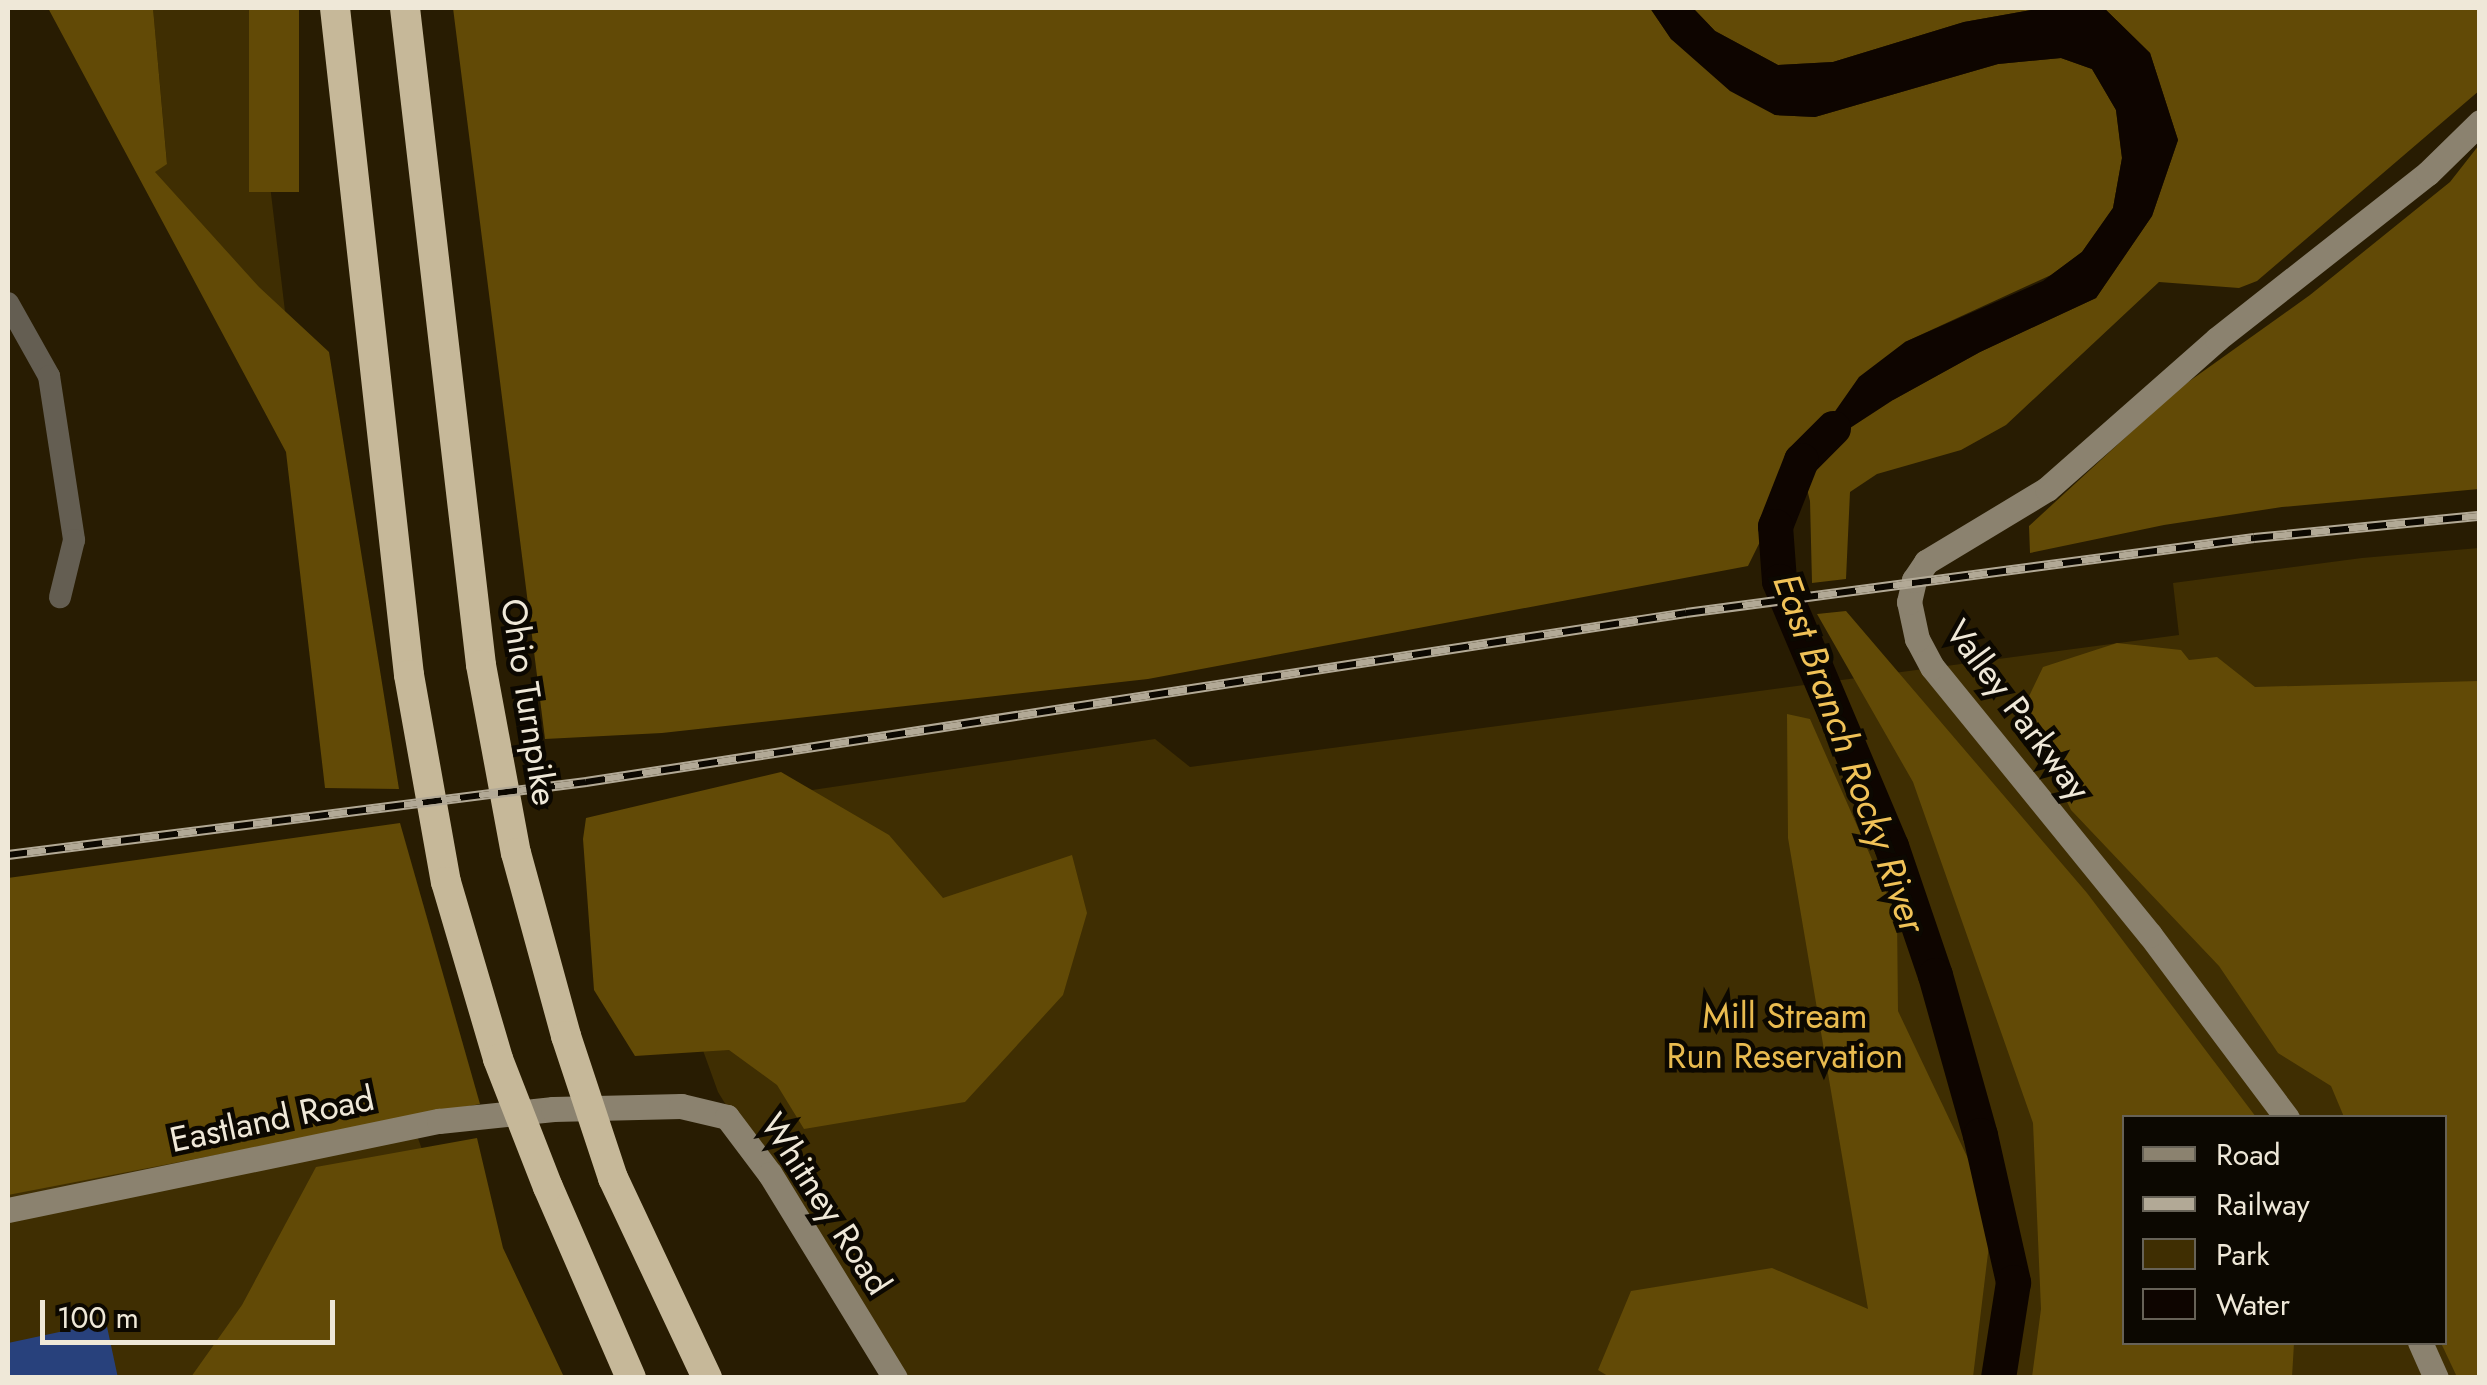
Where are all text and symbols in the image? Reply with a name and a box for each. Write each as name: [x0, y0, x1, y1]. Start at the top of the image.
water label: East Branch Rocky River: [1764, 567, 1936, 939]
street label: Ohio Turnpike: [492, 596, 566, 808]
street label: Valley Parkway: [1937, 612, 2099, 808]
park label: Mill Stream Run Reservation: [1667, 995, 1903, 1077]
street label: Eastland Road: [166, 1077, 378, 1161]
street label: Whitney Road: [752, 1105, 900, 1303]
legend: [2122, 1115, 2447, 1345]
text: Road: [2216, 1133, 2281, 1176]
text: Railway: [2216, 1183, 2310, 1226]
text: Park: [2216, 1233, 2269, 1276]
scale bar: [45, 1280, 340, 1342]
text: Water: [2216, 1283, 2290, 1326]
text: 100 m: [57, 1296, 139, 1339]

